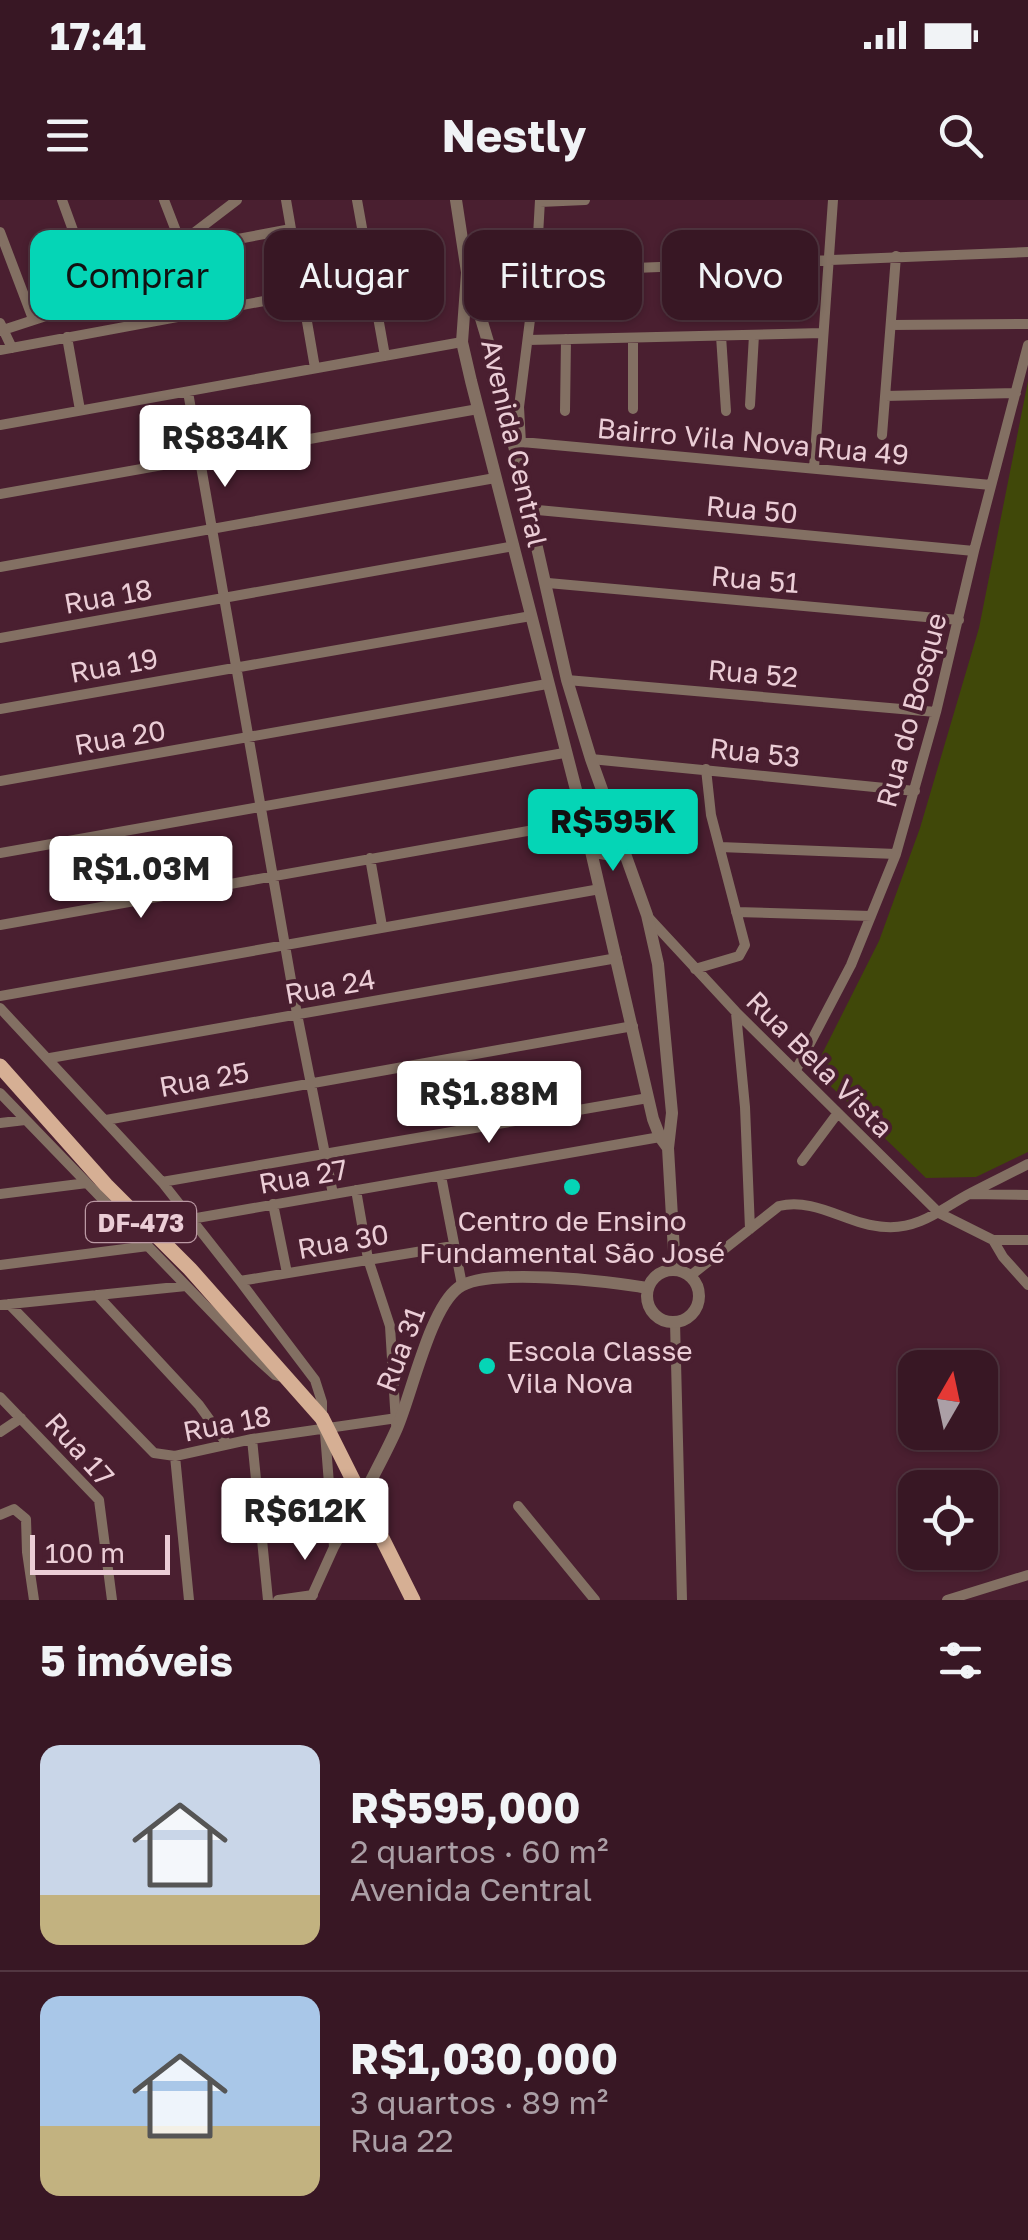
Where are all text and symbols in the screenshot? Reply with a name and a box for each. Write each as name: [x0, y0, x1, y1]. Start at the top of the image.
text: 17:41: [50, 13, 146, 58]
icon: menu: [40, 108, 95, 163]
text: Nestly: [442, 108, 586, 162]
icon: search: [933, 108, 988, 163]
chip: Comprar: [30, 230, 244, 320]
chip: Alugar: [264, 230, 444, 320]
chip: Filtros: [464, 230, 642, 320]
chip: Novo: [662, 230, 818, 320]
street label: Avenida Central: [475, 336, 555, 550]
pin: R$834K: [144, 405, 306, 490]
street label: Bairro Vila Nova Rua 49: [596, 411, 910, 471]
text: R$834K: [162, 418, 288, 456]
street label: Rua 50: [705, 489, 799, 529]
street label: Rua 51: [710, 559, 800, 599]
street label: Rua 18: [61, 572, 155, 620]
street label: Rua do Bosque: [869, 609, 953, 811]
street label: Rua 19: [67, 641, 161, 689]
street label: Rua 52: [706, 653, 800, 693]
street label: Rua 20: [72, 713, 168, 761]
street label: Rua 53: [708, 731, 802, 773]
pin: R$595K: [532, 789, 694, 874]
text: R$595K: [550, 802, 676, 840]
pin: R$1.03M: [49, 836, 233, 921]
text: R$1.03M: [71, 849, 211, 887]
street label: Rua 24: [282, 962, 378, 1010]
street label: Rua Bela Vista: [740, 984, 900, 1144]
street label: Rua 25: [156, 1055, 252, 1103]
pin: R$1.88M: [397, 1061, 581, 1146]
text: R$1.88M: [419, 1074, 559, 1112]
street label: Rua 27: [256, 1152, 350, 1200]
marker: Centro de Ensino Fundamental São José: [561, 1176, 583, 1198]
road number: DF-473: [86, 1202, 196, 1242]
place label: Centro de Ensino Fundamental São José: [419, 1204, 725, 1269]
street label: Rua 30: [295, 1217, 391, 1265]
street label: Rua 31: [369, 1302, 431, 1396]
place label: Escola Classe Vila Nova: [507, 1334, 693, 1399]
north arrow: [898, 1350, 998, 1450]
map controls: [898, 1350, 998, 1570]
marker: Escola Classe Vila Nova: [476, 1355, 498, 1377]
street label: Rua 18: [180, 1398, 274, 1448]
street label: Rua 17: [39, 1406, 121, 1492]
button: locate: [898, 1470, 998, 1570]
pin: R$612K: [224, 1478, 386, 1563]
text: R$612K: [243, 1491, 367, 1529]
scale bar: [30, 1530, 170, 1574]
text: 100 m: [45, 1536, 125, 1569]
icon: filters: [933, 1633, 988, 1688]
text: 5 imóveis: [40, 1635, 233, 1685]
text: R$595,000: [350, 1782, 581, 1832]
icon: home: [120, 1785, 240, 1905]
text: 2 quartos · 60 m²: [350, 1832, 608, 1870]
text: Avenida Central: [350, 1870, 592, 1908]
text: R$1,030,000: [350, 2033, 618, 2083]
icon: home: [120, 2036, 240, 2156]
text: 3 quartos · 89 m²: [350, 2083, 608, 2121]
text: Rua 22: [350, 2121, 454, 2159]

